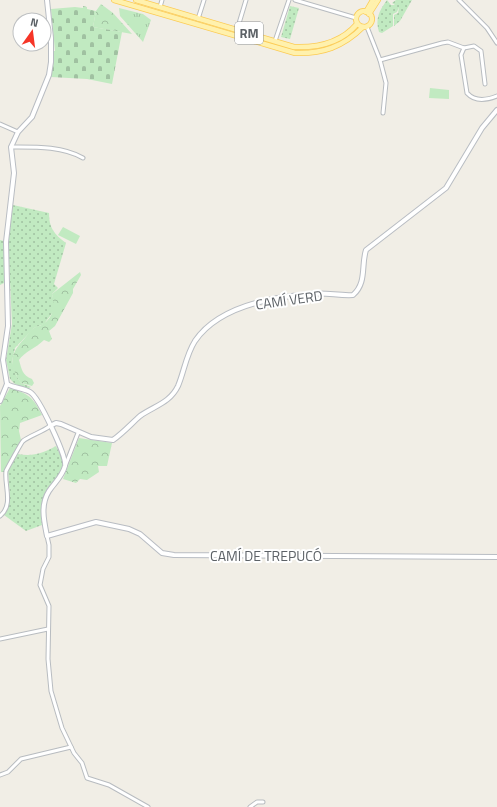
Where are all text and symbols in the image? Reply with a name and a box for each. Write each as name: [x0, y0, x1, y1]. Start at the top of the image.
north arrow: [12, 12, 52, 52]
text: N: [29, 14, 40, 31]
road number: RM: [235, 22, 263, 44]
street label: CAMÍ VERD: [254, 284, 324, 315]
street label: CAMÍ DE TREPUCÓ: [210, 545, 322, 566]

